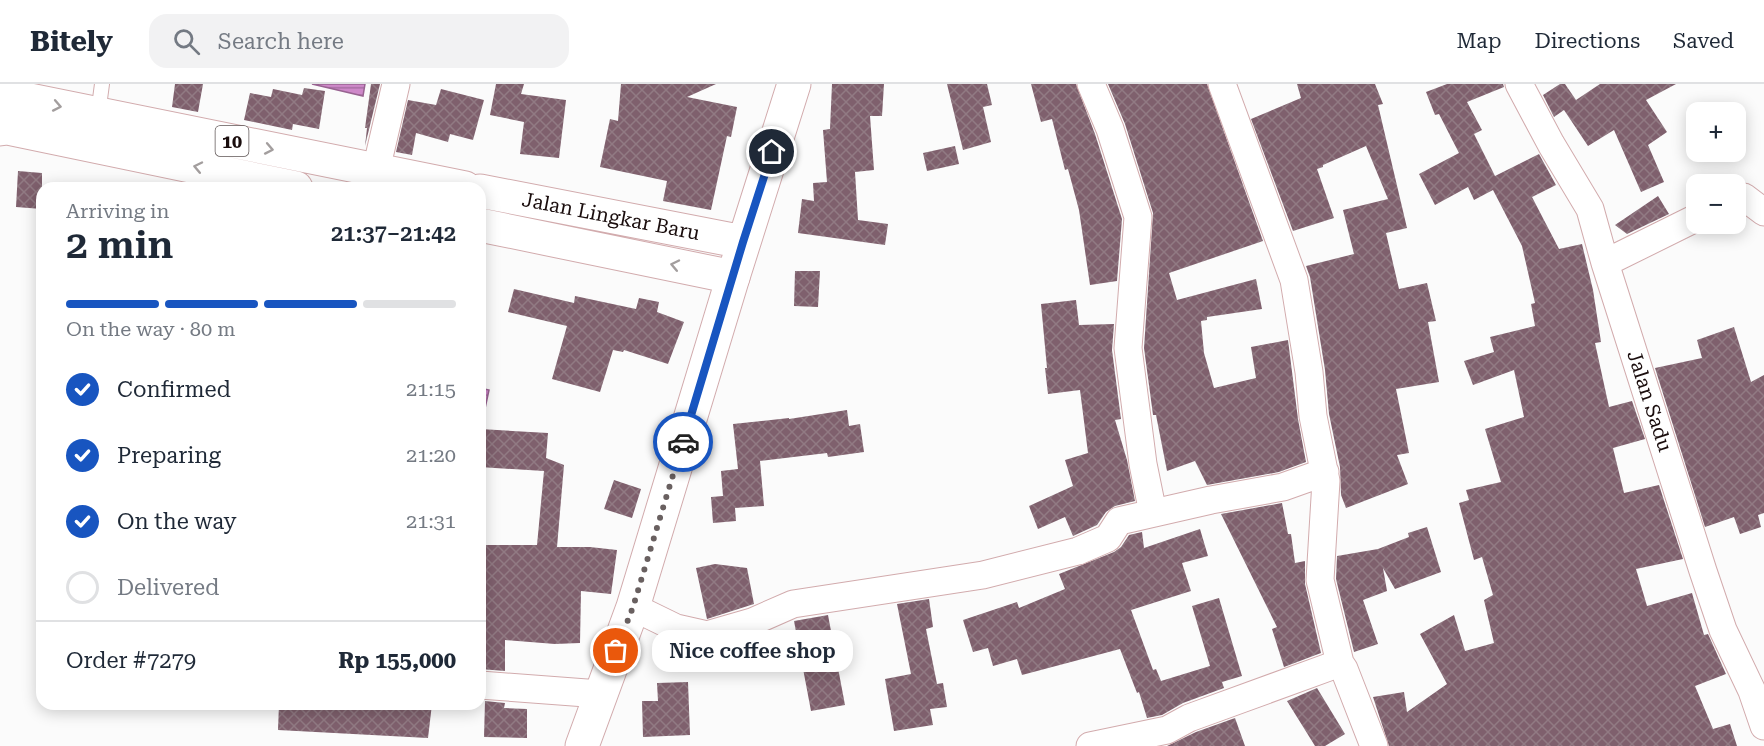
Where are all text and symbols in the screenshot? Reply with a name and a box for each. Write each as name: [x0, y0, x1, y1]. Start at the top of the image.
search box: [149, 14, 569, 68]
text: Bitely: [30, 25, 113, 58]
icon: search: [170, 25, 203, 58]
text: Search here: [218, 29, 344, 54]
text: Map: [1457, 29, 1501, 53]
text: Directions: [1534, 29, 1640, 53]
text: Saved: [1673, 29, 1734, 53]
one-way arrow: [52, 99, 62, 112]
map controls: [1686, 102, 1746, 234]
button: +: [1686, 102, 1746, 162]
road number: 10: [216, 126, 248, 156]
pin: [746, 126, 797, 177]
icon: home: [755, 135, 788, 168]
one-way arrow: [264, 141, 274, 154]
one-way arrow: [193, 161, 203, 174]
button: −: [1686, 174, 1746, 234]
street label: Jalan Lingkar Baru: [520, 187, 702, 245]
text: Arriving in: [66, 199, 169, 223]
text: 21:37–21:42: [331, 221, 456, 246]
text: 2 min: [66, 222, 173, 268]
one-way arrow: [671, 259, 681, 272]
text: On the way · 80 m: [66, 317, 236, 341]
street label: Jalan Sadu: [1622, 347, 1678, 455]
icon: check: [66, 373, 99, 406]
text: Confirmed: [117, 377, 231, 402]
text: 21:15: [406, 377, 456, 401]
courier: [653, 412, 713, 472]
icon: car: [667, 426, 700, 459]
icon: check: [66, 439, 99, 472]
text: Preparing: [117, 443, 221, 468]
text: 21:20: [406, 443, 456, 467]
icon: check: [66, 505, 99, 538]
text: On the way: [117, 509, 237, 534]
text: 21:31: [406, 509, 456, 533]
text: Delivered: [117, 575, 219, 600]
pin: [590, 625, 641, 676]
callout: Nice coffee shop: [652, 630, 853, 672]
icon: bag: [599, 634, 632, 667]
text: Nice coffee shop: [669, 639, 836, 663]
text: Order #7279: [66, 648, 196, 673]
text: Rp 155,000: [338, 648, 456, 673]

